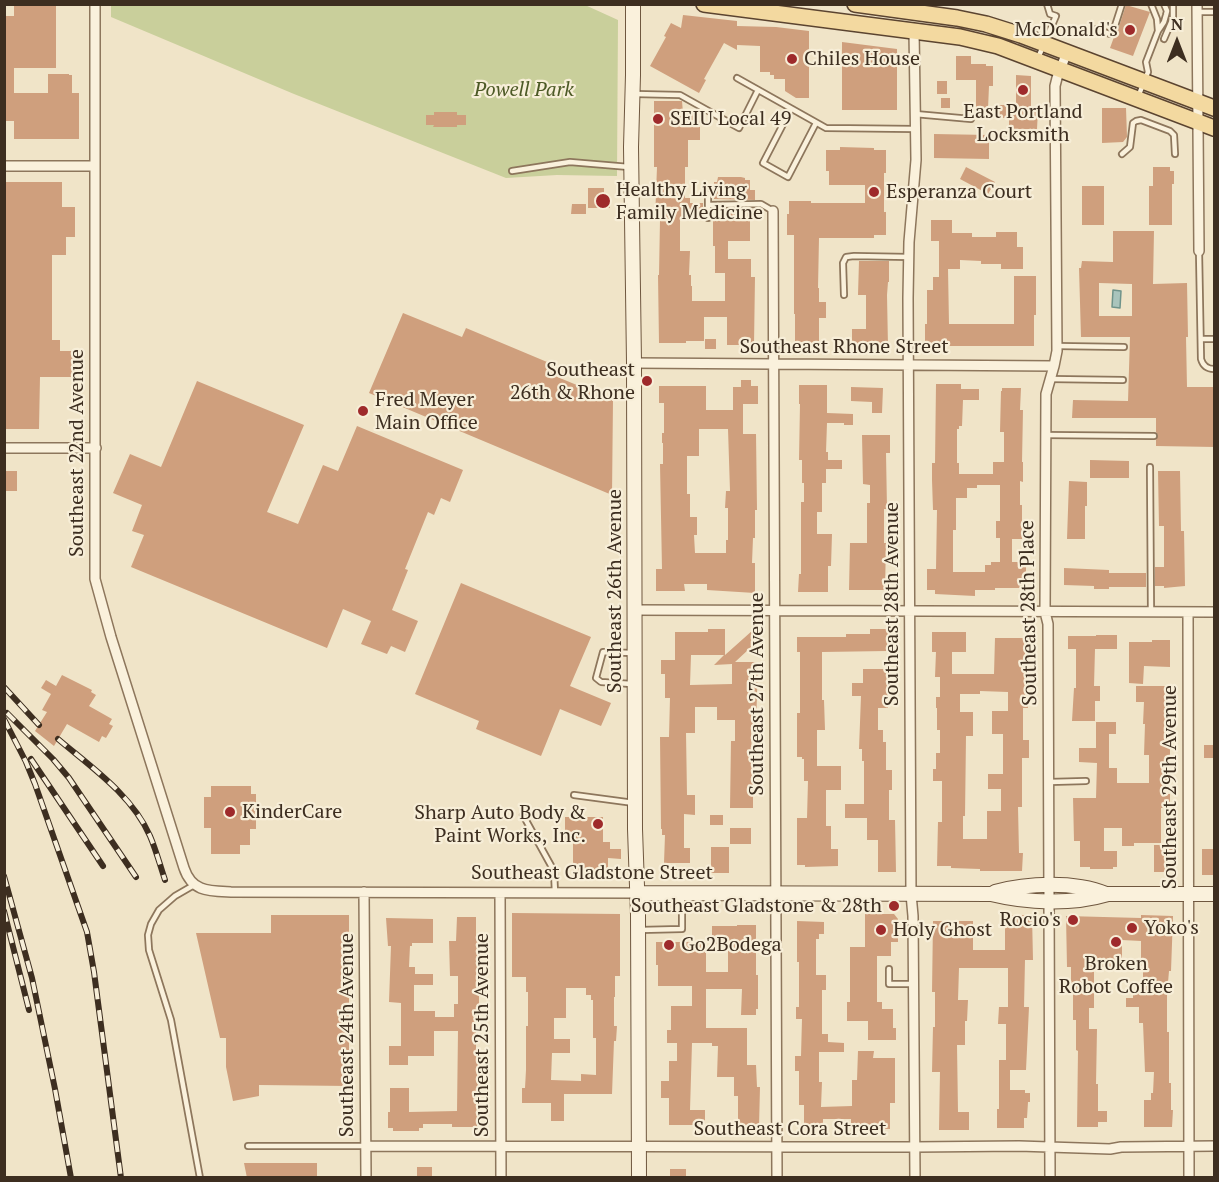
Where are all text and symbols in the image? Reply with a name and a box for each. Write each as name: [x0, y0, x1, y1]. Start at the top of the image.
north arrow: [1147, 12, 1207, 72]
text: N: [1171, 13, 1183, 35]
place label: McDonald's: [1015, 18, 1118, 42]
marker: McDonald's: [1123, 23, 1137, 37]
place label: Chiles House: [804, 47, 920, 71]
marker: Chiles House: [785, 52, 799, 66]
park label: Powell Park: [474, 78, 574, 102]
marker: East Portland Locksmith: [1016, 83, 1030, 97]
place label: East Portland Locksmith: [963, 100, 1083, 147]
place label: SEIU Local 49: [670, 107, 791, 131]
marker: SEIU Local 49: [651, 112, 665, 126]
place label: Healthy Living Family Medicine: [616, 178, 763, 225]
place label: Esperanza Court: [886, 180, 1032, 204]
marker: Esperanza Court: [867, 185, 881, 199]
marker: Healthy Living Family Medicine: [594, 192, 612, 210]
street label: Southeast Rhone Street: [739, 335, 949, 359]
street label: Southeast 22nd Avenue: [65, 349, 89, 557]
place label: Southeast 26th & Rhone: [510, 358, 635, 405]
marker: Southeast 26th & Rhone: [640, 374, 654, 388]
place label: Fred Meyer Main Office: [375, 388, 478, 435]
marker: Fred Meyer Main Office: [356, 404, 370, 418]
street label: Southeast 26th Avenue: [603, 489, 627, 693]
street label: Southeast 28th Avenue: [880, 502, 904, 706]
street label: Southeast 28th Place: [1015, 520, 1043, 706]
street label: Southeast 27th Avenue: [745, 592, 769, 796]
street label: Southeast 29th Avenue: [1158, 685, 1182, 889]
place label: KinderCare: [242, 800, 342, 824]
place label: Sharp Auto Body & Paint Works, Inc.: [414, 801, 586, 848]
marker: KinderCare: [223, 805, 237, 819]
marker: Sharp Auto Body & Paint Works, Inc.: [591, 817, 605, 831]
street label: Southeast Gladstone Street: [471, 861, 713, 885]
place label: Southeast Gladstone & 28th: [631, 894, 882, 918]
marker: Southeast Gladstone & 28th: [887, 899, 901, 913]
place label: Rocio's: [999, 908, 1061, 932]
marker: Rocio's: [1066, 913, 1080, 927]
place label: Yoko's: [1144, 916, 1199, 940]
place label: Holy Ghost: [893, 918, 992, 942]
marker: Yoko's: [1125, 921, 1139, 935]
marker: Holy Ghost: [874, 923, 888, 937]
street label: Southeast 24th Avenue: [335, 933, 359, 1137]
street label: Southeast 25th Avenue: [470, 933, 494, 1137]
place label: Go2Bodega: [681, 933, 782, 957]
marker: Broken Robot Coffee: [1109, 935, 1123, 949]
marker: Go2Bodega: [662, 938, 676, 952]
place label: Broken Robot Coffee: [1059, 952, 1173, 999]
street label: Southeast Cora Street: [694, 1117, 886, 1141]

